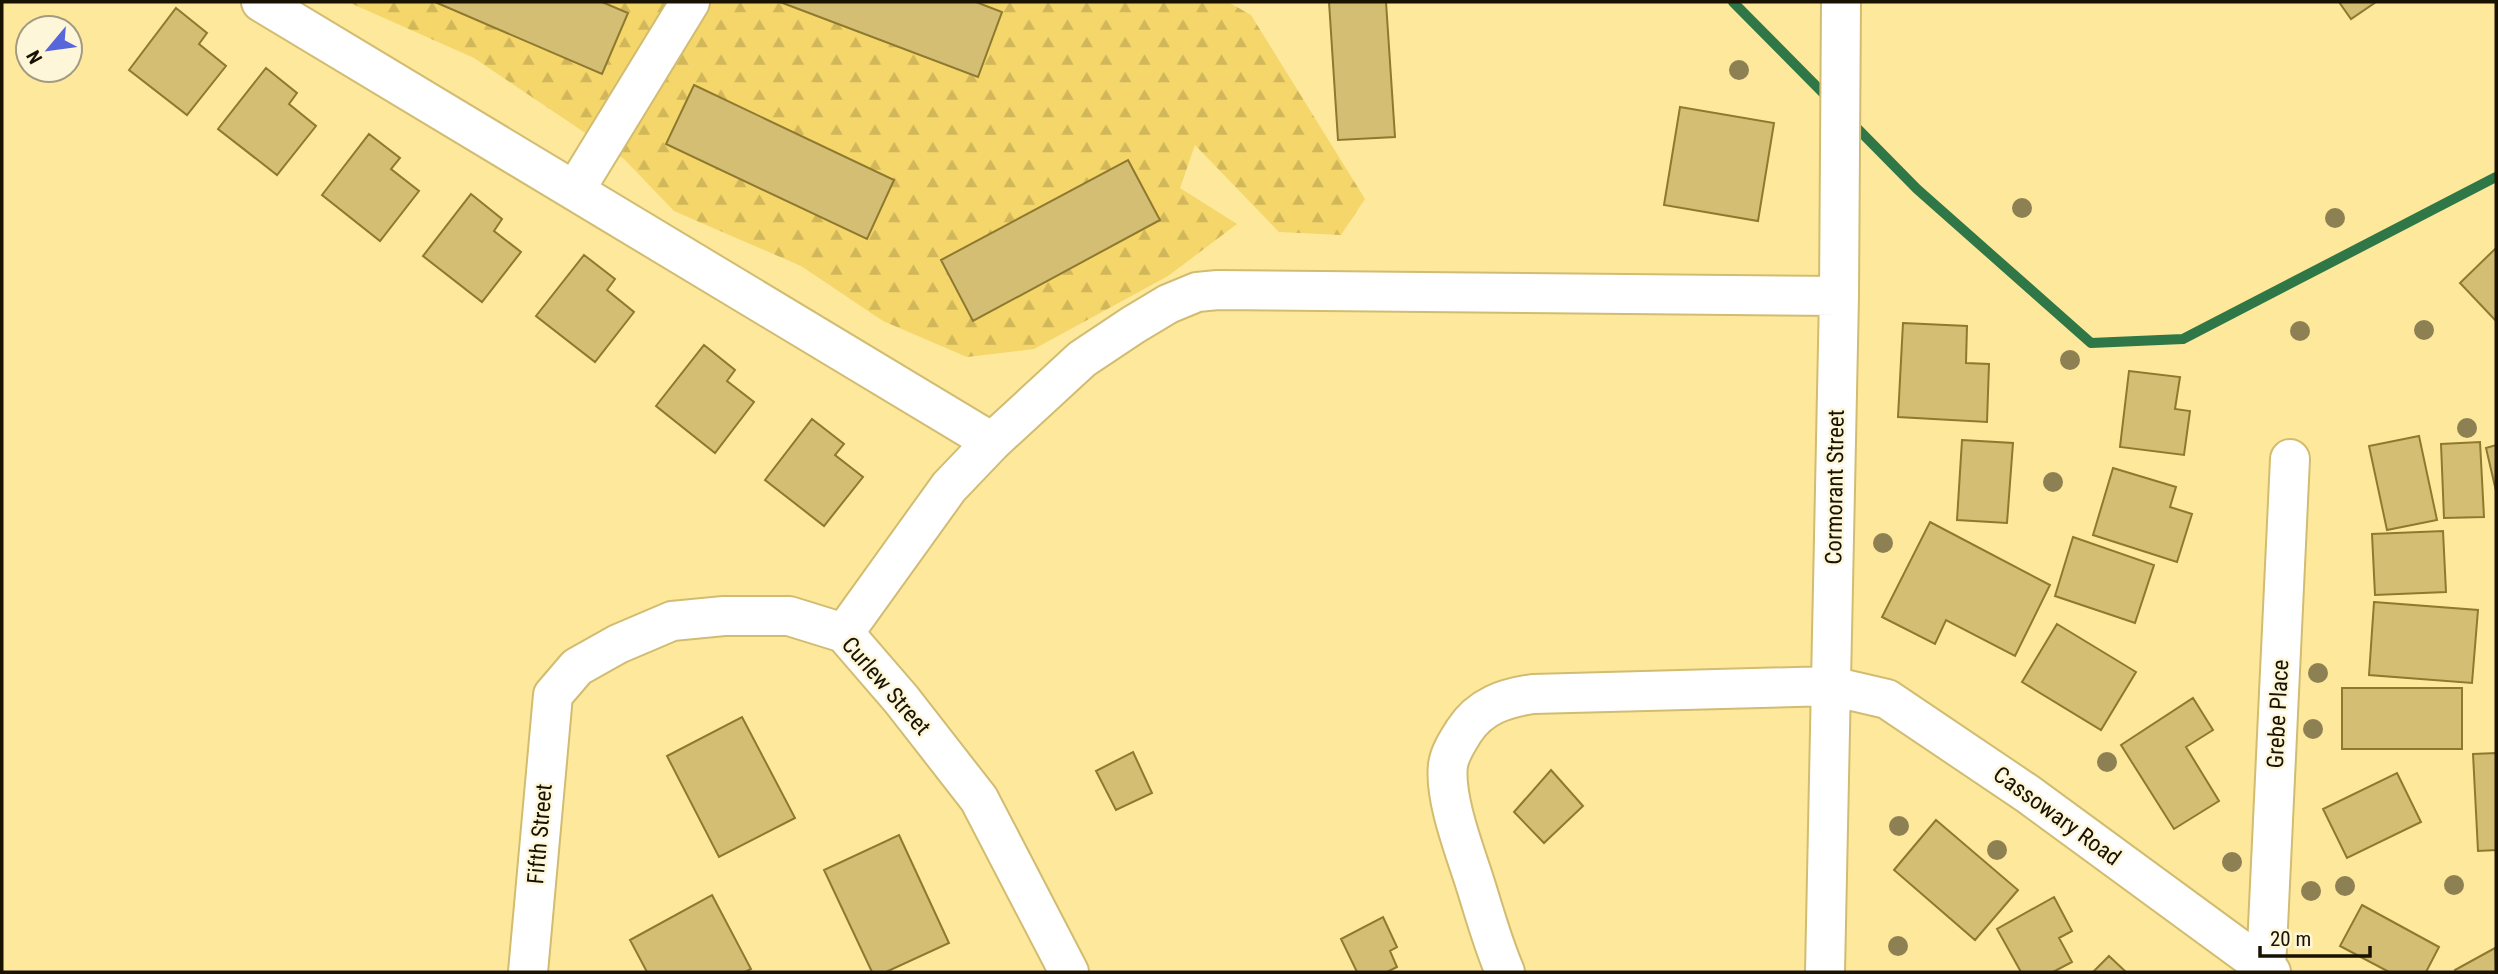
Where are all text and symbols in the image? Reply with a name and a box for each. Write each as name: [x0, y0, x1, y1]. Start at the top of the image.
north arrow: [14, 14, 84, 84]
text: N: [22, 46, 47, 68]
street label: Cormorant Street: [1820, 409, 1850, 565]
street label: Curlew Street: [836, 631, 936, 741]
street label: Grebe Place: [2262, 659, 2294, 769]
street label: Cassowary Road: [1988, 761, 2126, 871]
street label: Fifth Street: [522, 783, 558, 885]
scale bar: [2260, 914, 2370, 958]
text: 20 m: [2270, 927, 2311, 951]

